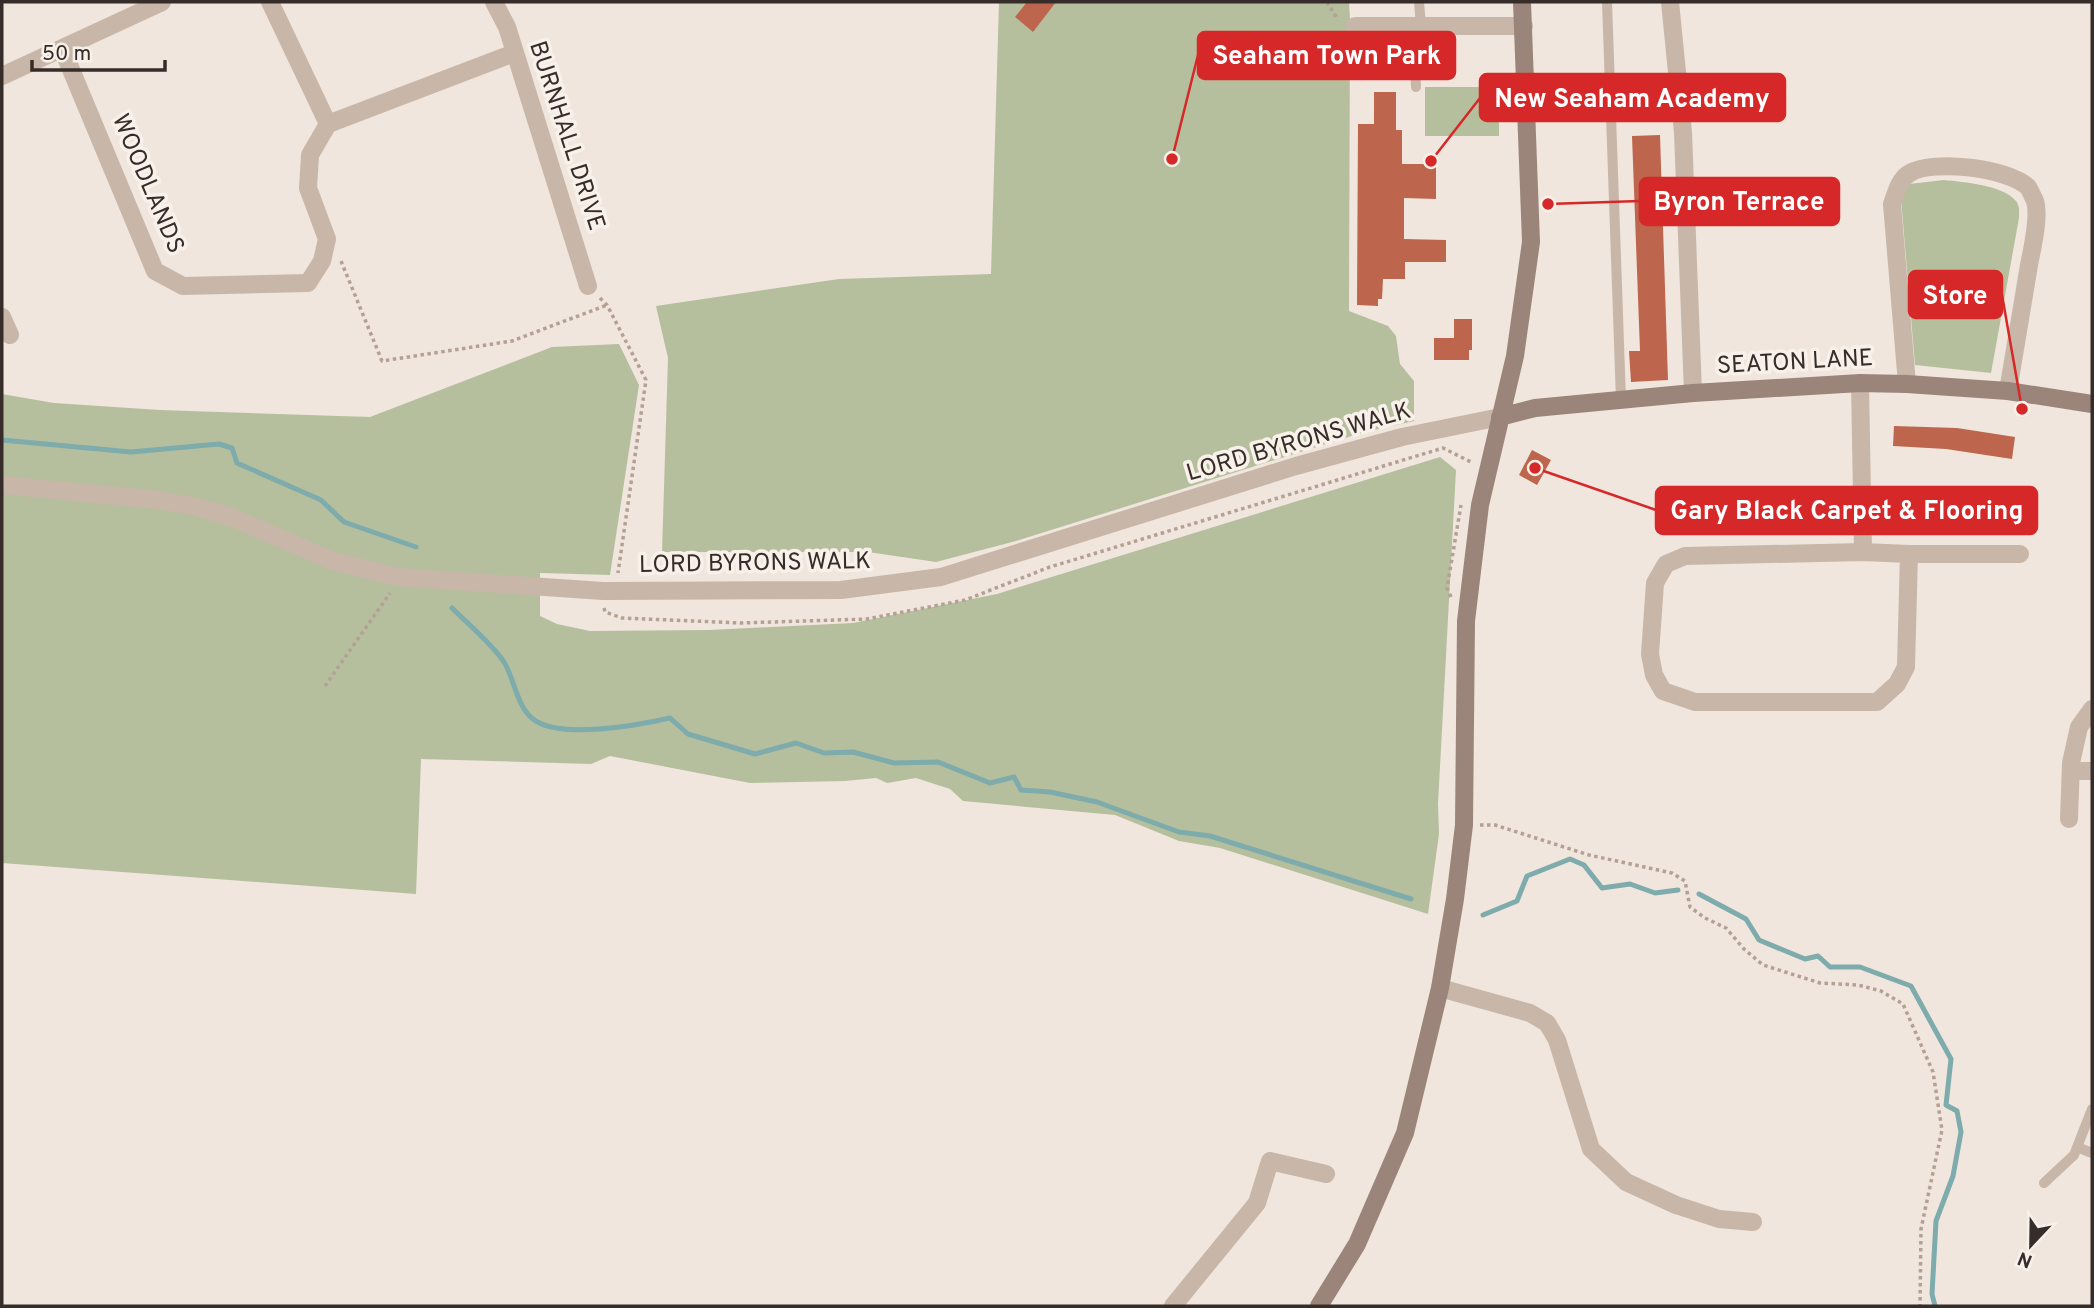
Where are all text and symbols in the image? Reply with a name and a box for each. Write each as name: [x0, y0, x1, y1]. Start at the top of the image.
scale bar: [32, 28, 164, 72]
callout: Seaham Town Park: [1198, 32, 1455, 79]
street label: BURNHALL DRIVE: [521, 37, 611, 235]
text: 50 m: [42, 41, 91, 68]
text: Seaham Town Park: [1213, 41, 1441, 74]
callout: New Seaham Academy: [1480, 74, 1785, 121]
text: New Seaham Academy: [1494, 84, 1770, 117]
street label: WOODLANDS: [104, 110, 190, 258]
callout: Byron Terrace: [1640, 178, 1839, 225]
text: Byron Terrace: [1654, 187, 1824, 220]
callout: Store: [1909, 271, 2002, 318]
text: Store: [1923, 281, 1987, 314]
street label: SEATON LANE: [1716, 344, 1874, 382]
street label: LORD BYRONS WALK: [1183, 397, 1415, 489]
callout: Gary Black Carpet & Flooring: [1656, 487, 2037, 534]
text: Gary Black Carpet & Flooring: [1670, 496, 2024, 529]
street label: LORD BYRONS WALK: [639, 547, 871, 581]
north arrow: [1996, 1210, 2066, 1280]
text: N: [2015, 1245, 2036, 1273]

